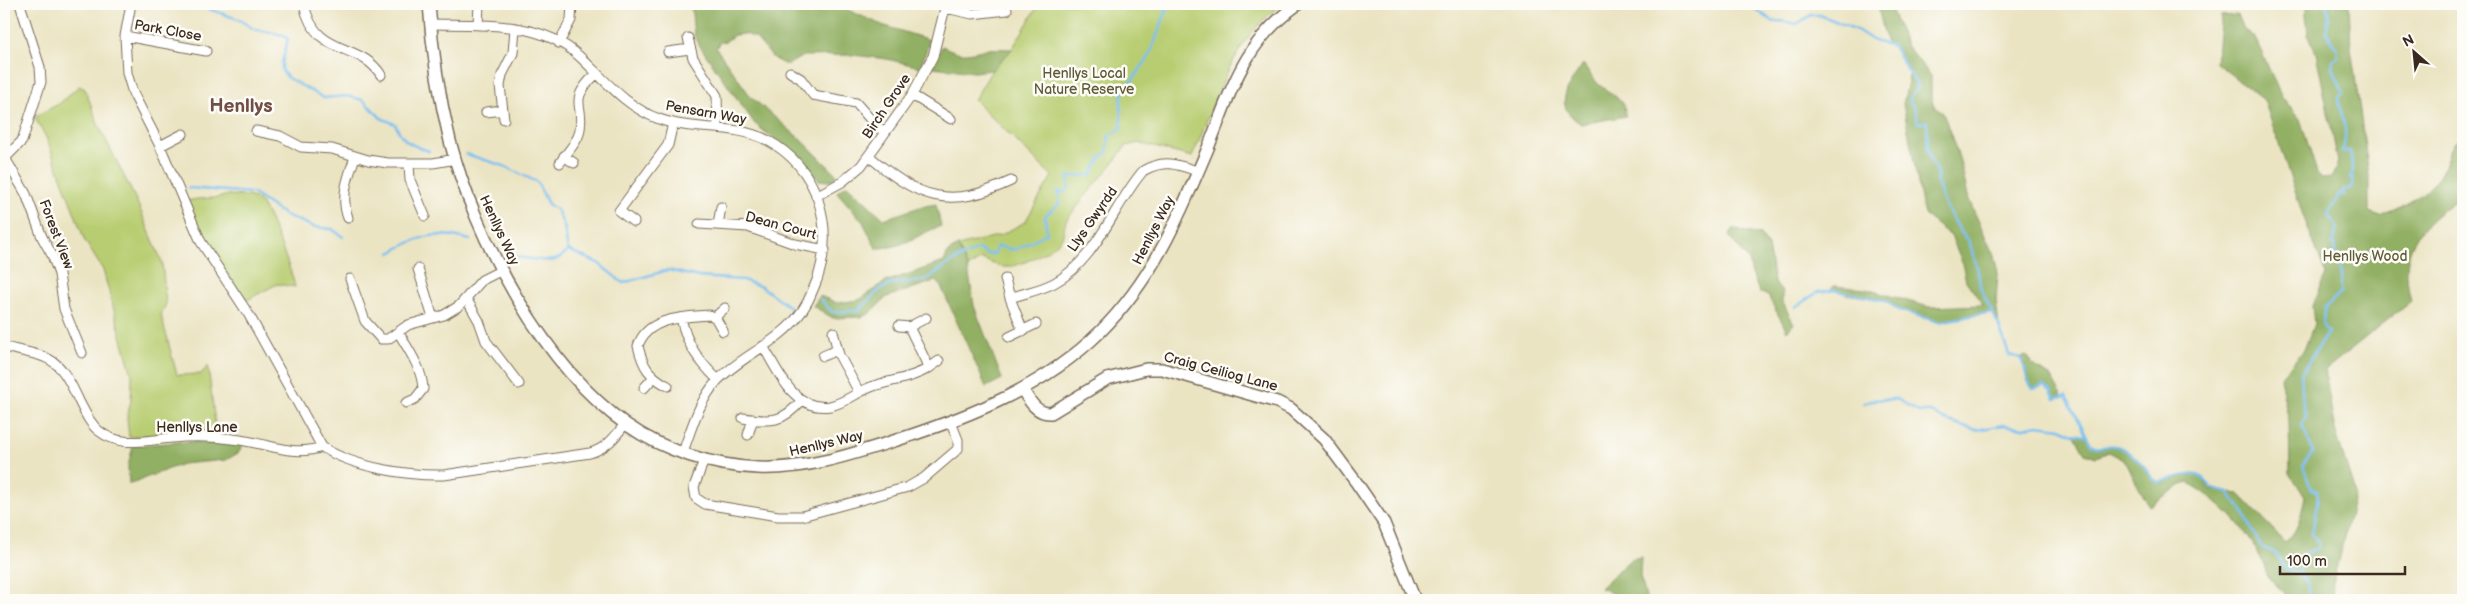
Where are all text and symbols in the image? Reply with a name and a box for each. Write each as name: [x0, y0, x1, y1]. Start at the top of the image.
street label: Park Close: [133, 16, 203, 45]
north arrow: [2390, 28, 2440, 78]
text: N: [2400, 31, 2417, 51]
park label: Henllys Local Nature Reserve: [1034, 65, 1134, 98]
street label: Birch Grove: [859, 71, 914, 142]
district label: Henllys: [209, 95, 273, 118]
street label: Pensarn Way: [664, 97, 748, 128]
street label: Llys Gwyrdd: [1064, 183, 1121, 255]
street label: Henllys Way: [1129, 192, 1178, 268]
street label: Henllys Way: [476, 193, 523, 268]
street label: Forest View: [35, 197, 78, 272]
street label: Dean Court: [743, 208, 819, 243]
park label: Henllys Wood: [2323, 248, 2407, 265]
street label: Craig Ceiliog Lane: [1162, 348, 1280, 395]
street label: Henllys Lane: [156, 419, 238, 436]
street label: Henllys Way: [788, 427, 865, 460]
scale bar: [2280, 544, 2404, 576]
text: 100 m: [2287, 552, 2327, 571]

